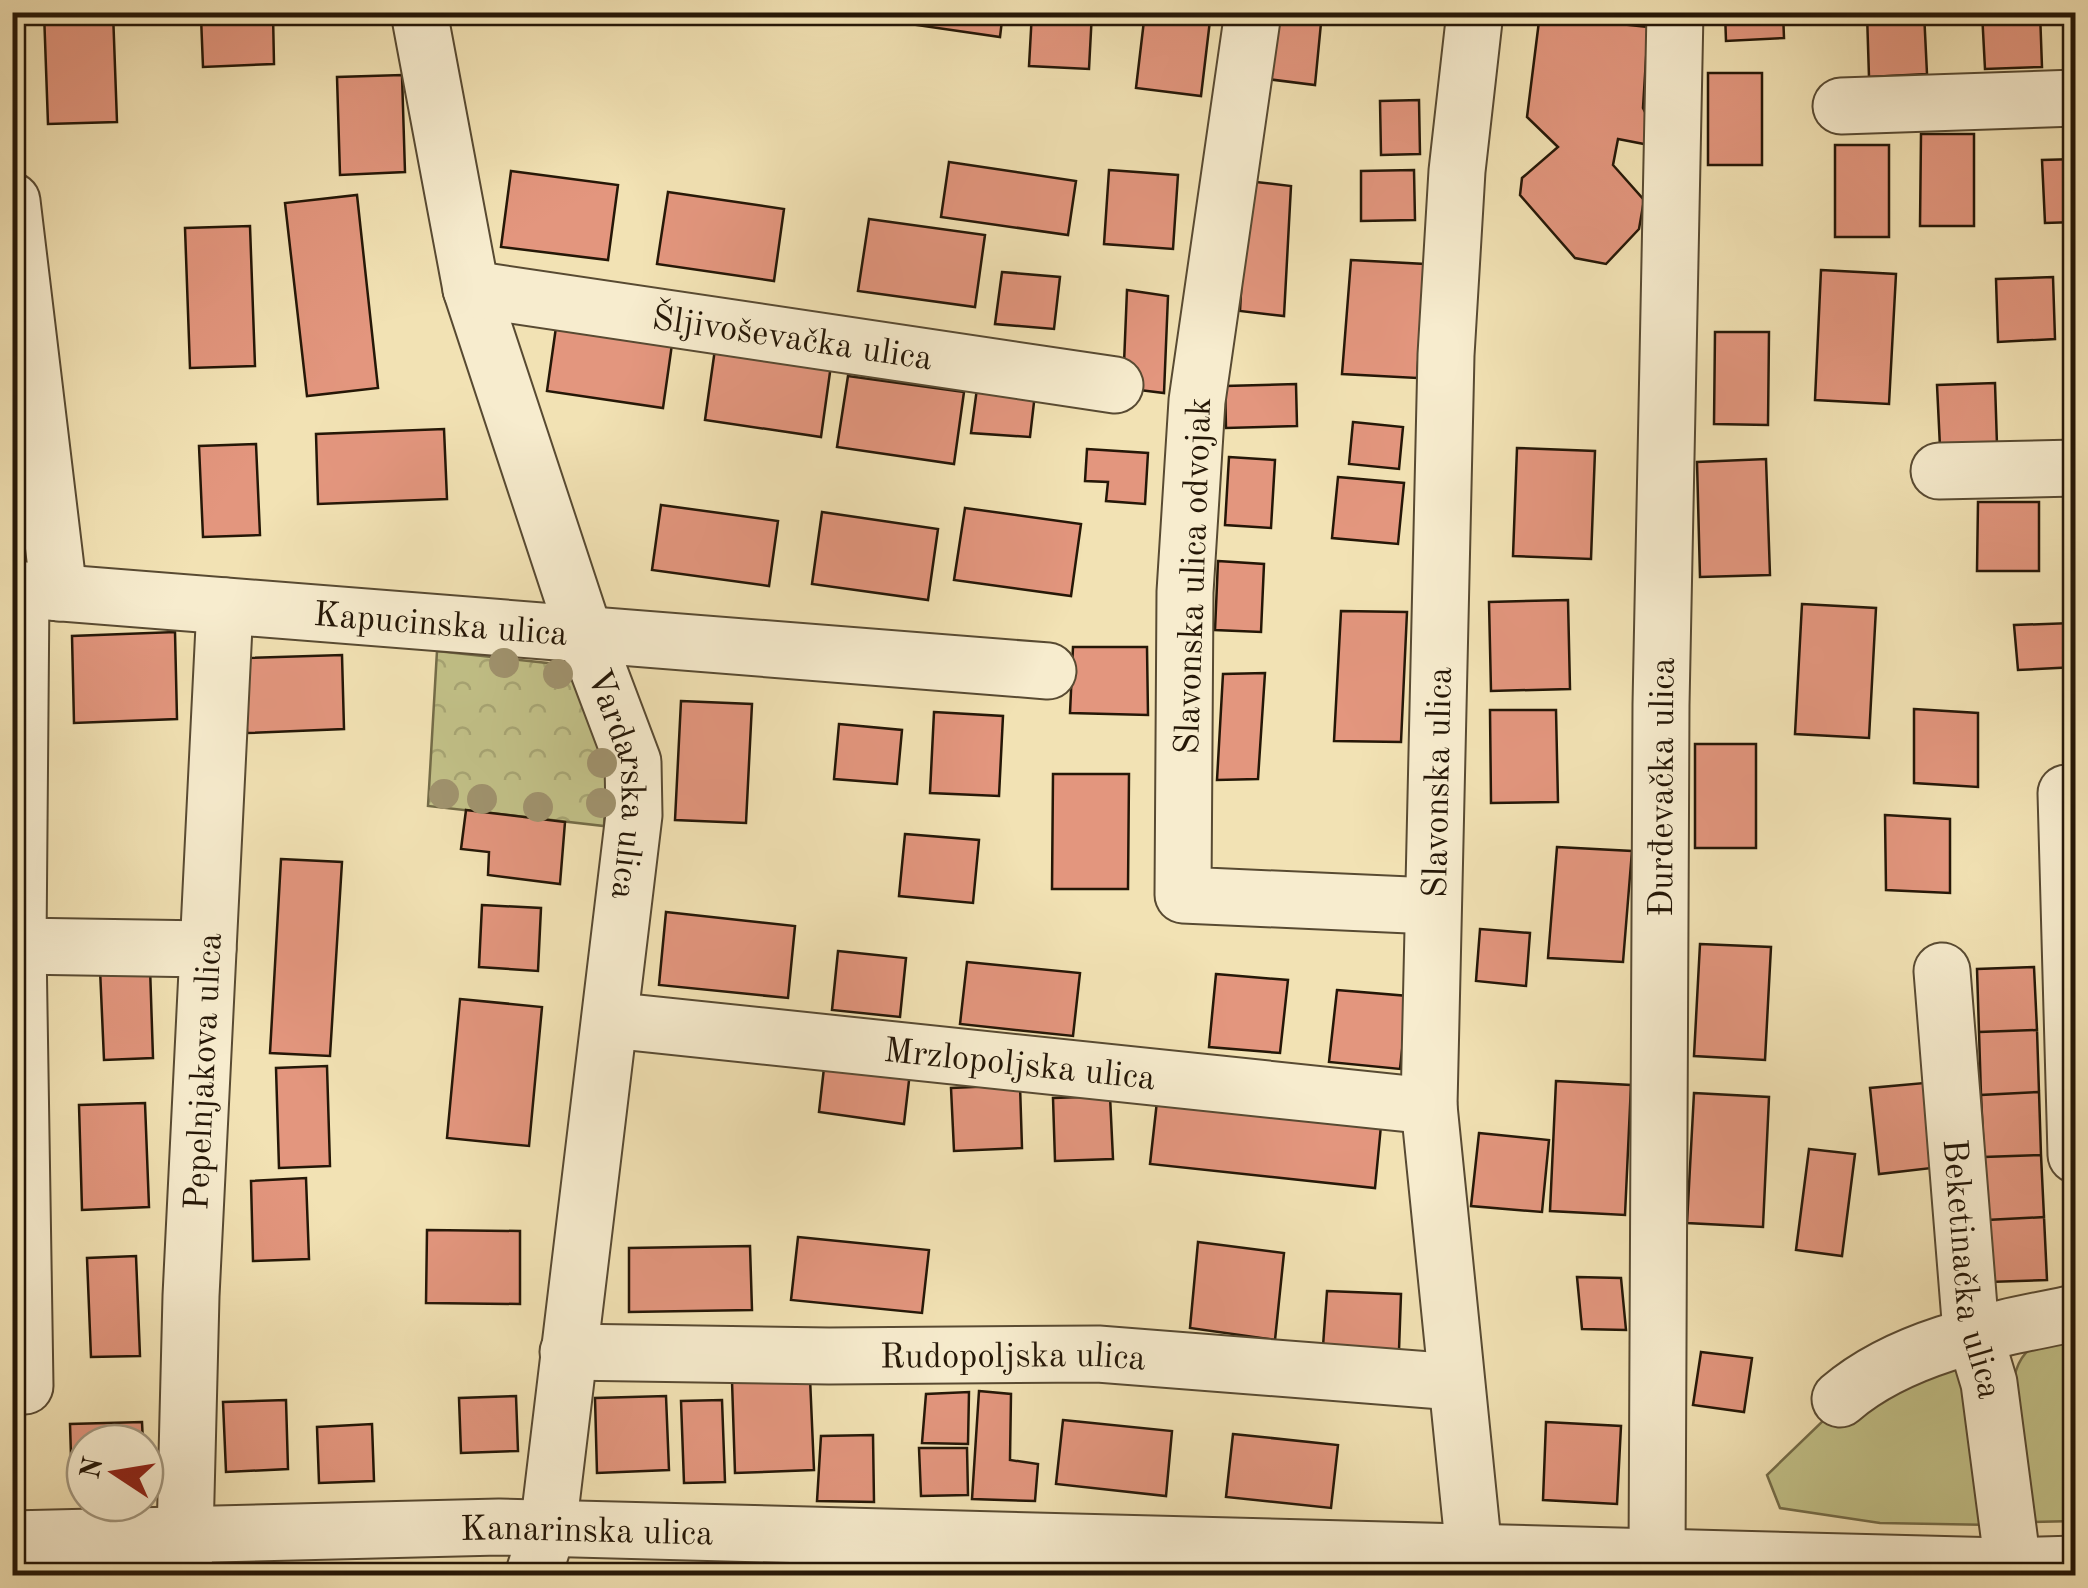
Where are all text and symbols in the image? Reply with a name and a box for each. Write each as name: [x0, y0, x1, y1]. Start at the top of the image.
street label: Šljivoševačka ulica: [650, 294, 935, 378]
street label: Slavonska ulica odvojak: [1171, 397, 1218, 755]
street label: Kapucinska ulica: [312, 598, 569, 653]
street label: Đurđevačka ulica: [1645, 657, 1682, 917]
street label: Vardarska ulica: [580, 665, 649, 902]
street label: Slavonska ulica: [1419, 666, 1459, 898]
street label: Pepelnjakova ulica: [180, 932, 229, 1211]
street label: Mrzlopoljska ulica: [882, 1034, 1157, 1097]
street label: Beketinačka ulica: [1936, 1138, 2006, 1401]
street label: Rudopoljska ulica: [880, 1339, 1147, 1378]
north arrow: [65, 1423, 165, 1523]
text: N: [78, 1454, 110, 1482]
street label: Kanarinska ulica: [460, 1512, 714, 1553]

